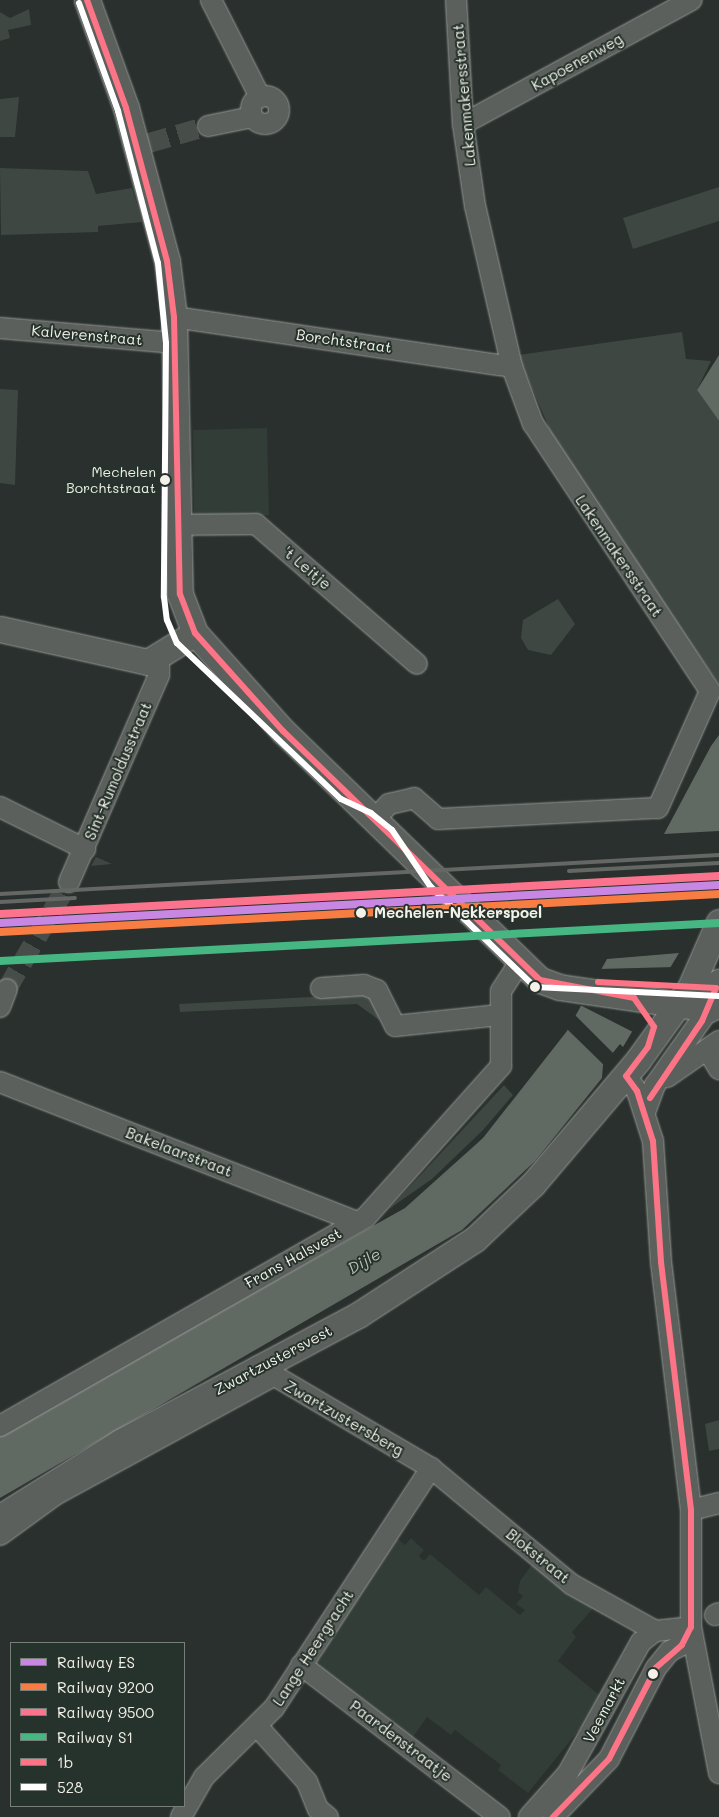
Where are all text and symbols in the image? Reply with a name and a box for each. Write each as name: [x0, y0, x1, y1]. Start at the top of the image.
street label: Lakenmakersstraat: [449, 23, 479, 167]
street label: Kapoenenweg: [528, 30, 626, 94]
street label: Kalverenstraat: [31, 321, 143, 349]
street label: Borchtstraat: [295, 325, 393, 357]
place label: Mechelen Borchtstraat: [66, 464, 156, 497]
marker: Mechelen Borchtstraat: [160, 475, 170, 485]
street label: Lakenmakersstraat: [572, 492, 666, 620]
street label: 't Leitje: [279, 543, 335, 593]
street label: Sint-Rumoldusstraat: [81, 699, 155, 843]
marker: Mechelen-Nekkerspoel: [352, 904, 370, 922]
place label: Mechelen-Nekkerspoel: [374, 904, 542, 922]
unlabelled marker: [530, 982, 540, 992]
street label: Bakelaarstraat: [123, 1123, 235, 1181]
street label: Frans Halsvest: [241, 1224, 345, 1292]
water label: Dijle: [344, 1244, 384, 1278]
street label: Zwartzustersvest: [211, 1321, 335, 1399]
street label: Zwartzustersberg: [281, 1377, 407, 1459]
street label: Blokstraat: [503, 1525, 573, 1587]
street label: Lange Heergracht: [269, 1587, 357, 1709]
legend: [10, 1642, 185, 1807]
text: Railway ES: [57, 1652, 135, 1672]
unlabelled marker: [648, 1669, 658, 1679]
street label: Veemarkt: [579, 1674, 629, 1746]
text: Railway 9200: [57, 1677, 154, 1697]
street label: Paardenstraatje: [346, 1697, 456, 1785]
text: Railway 9500: [57, 1702, 154, 1722]
text: Railway S1: [57, 1727, 133, 1747]
text: 1b: [57, 1752, 73, 1772]
text: 528: [57, 1777, 83, 1797]

